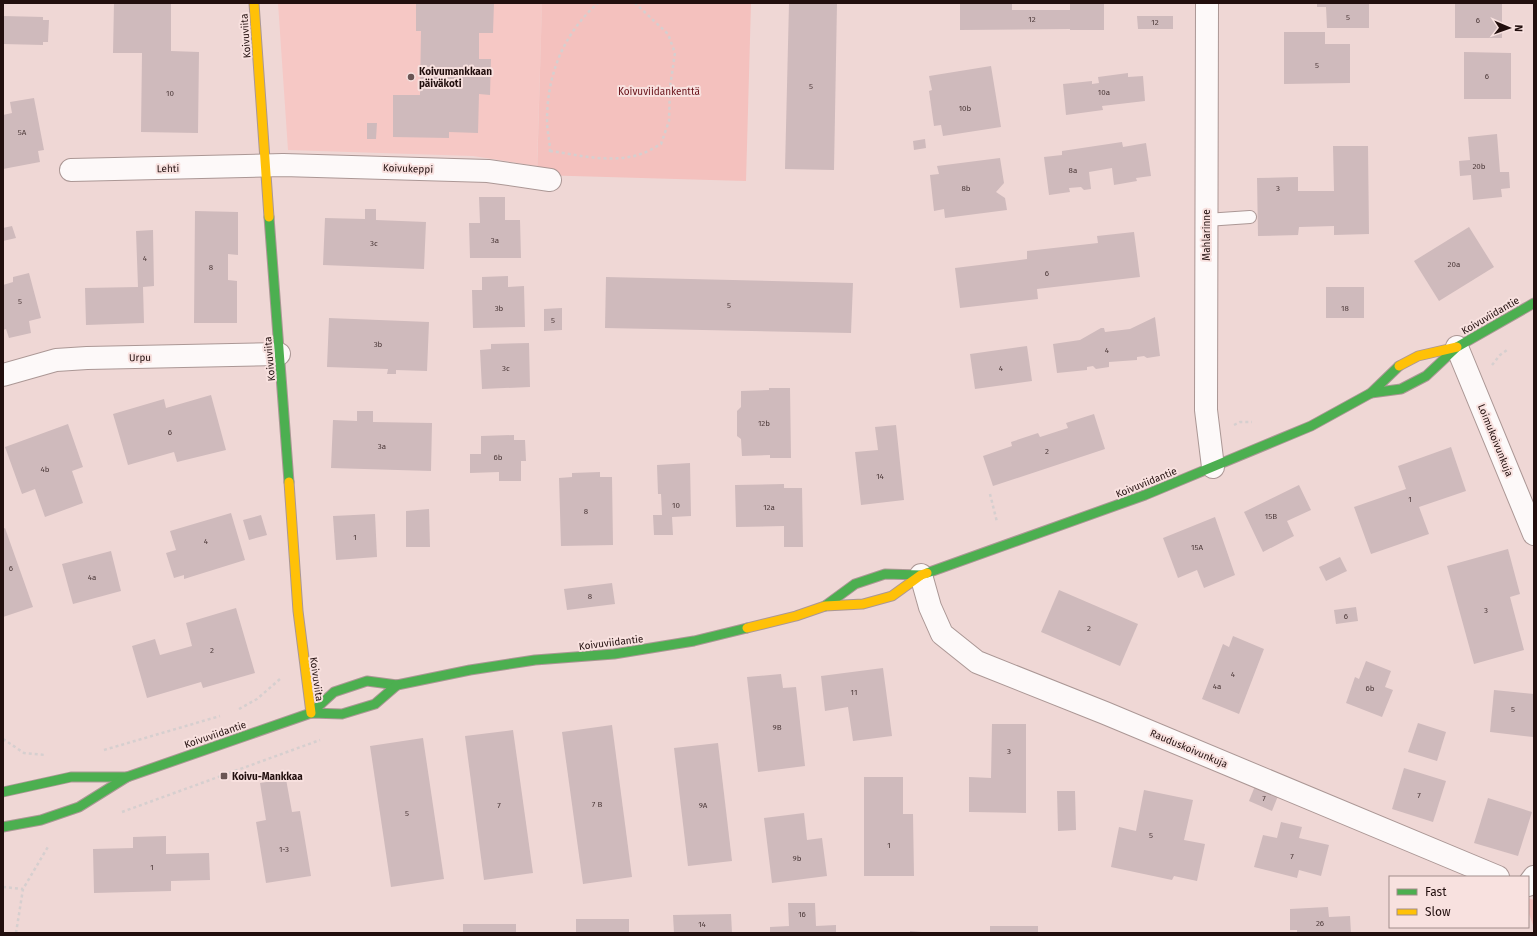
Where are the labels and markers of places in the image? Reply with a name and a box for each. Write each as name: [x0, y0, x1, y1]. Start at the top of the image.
place label: Koivumankkaan päiväkoti: [419, 66, 492, 90]
marker: Koivumankkaan päiväkoti: [406, 72, 416, 82]
marker: Koivu-Mankkaa: [219, 771, 229, 781]
place label: Koivu-Mankkaa: [232, 771, 303, 783]

